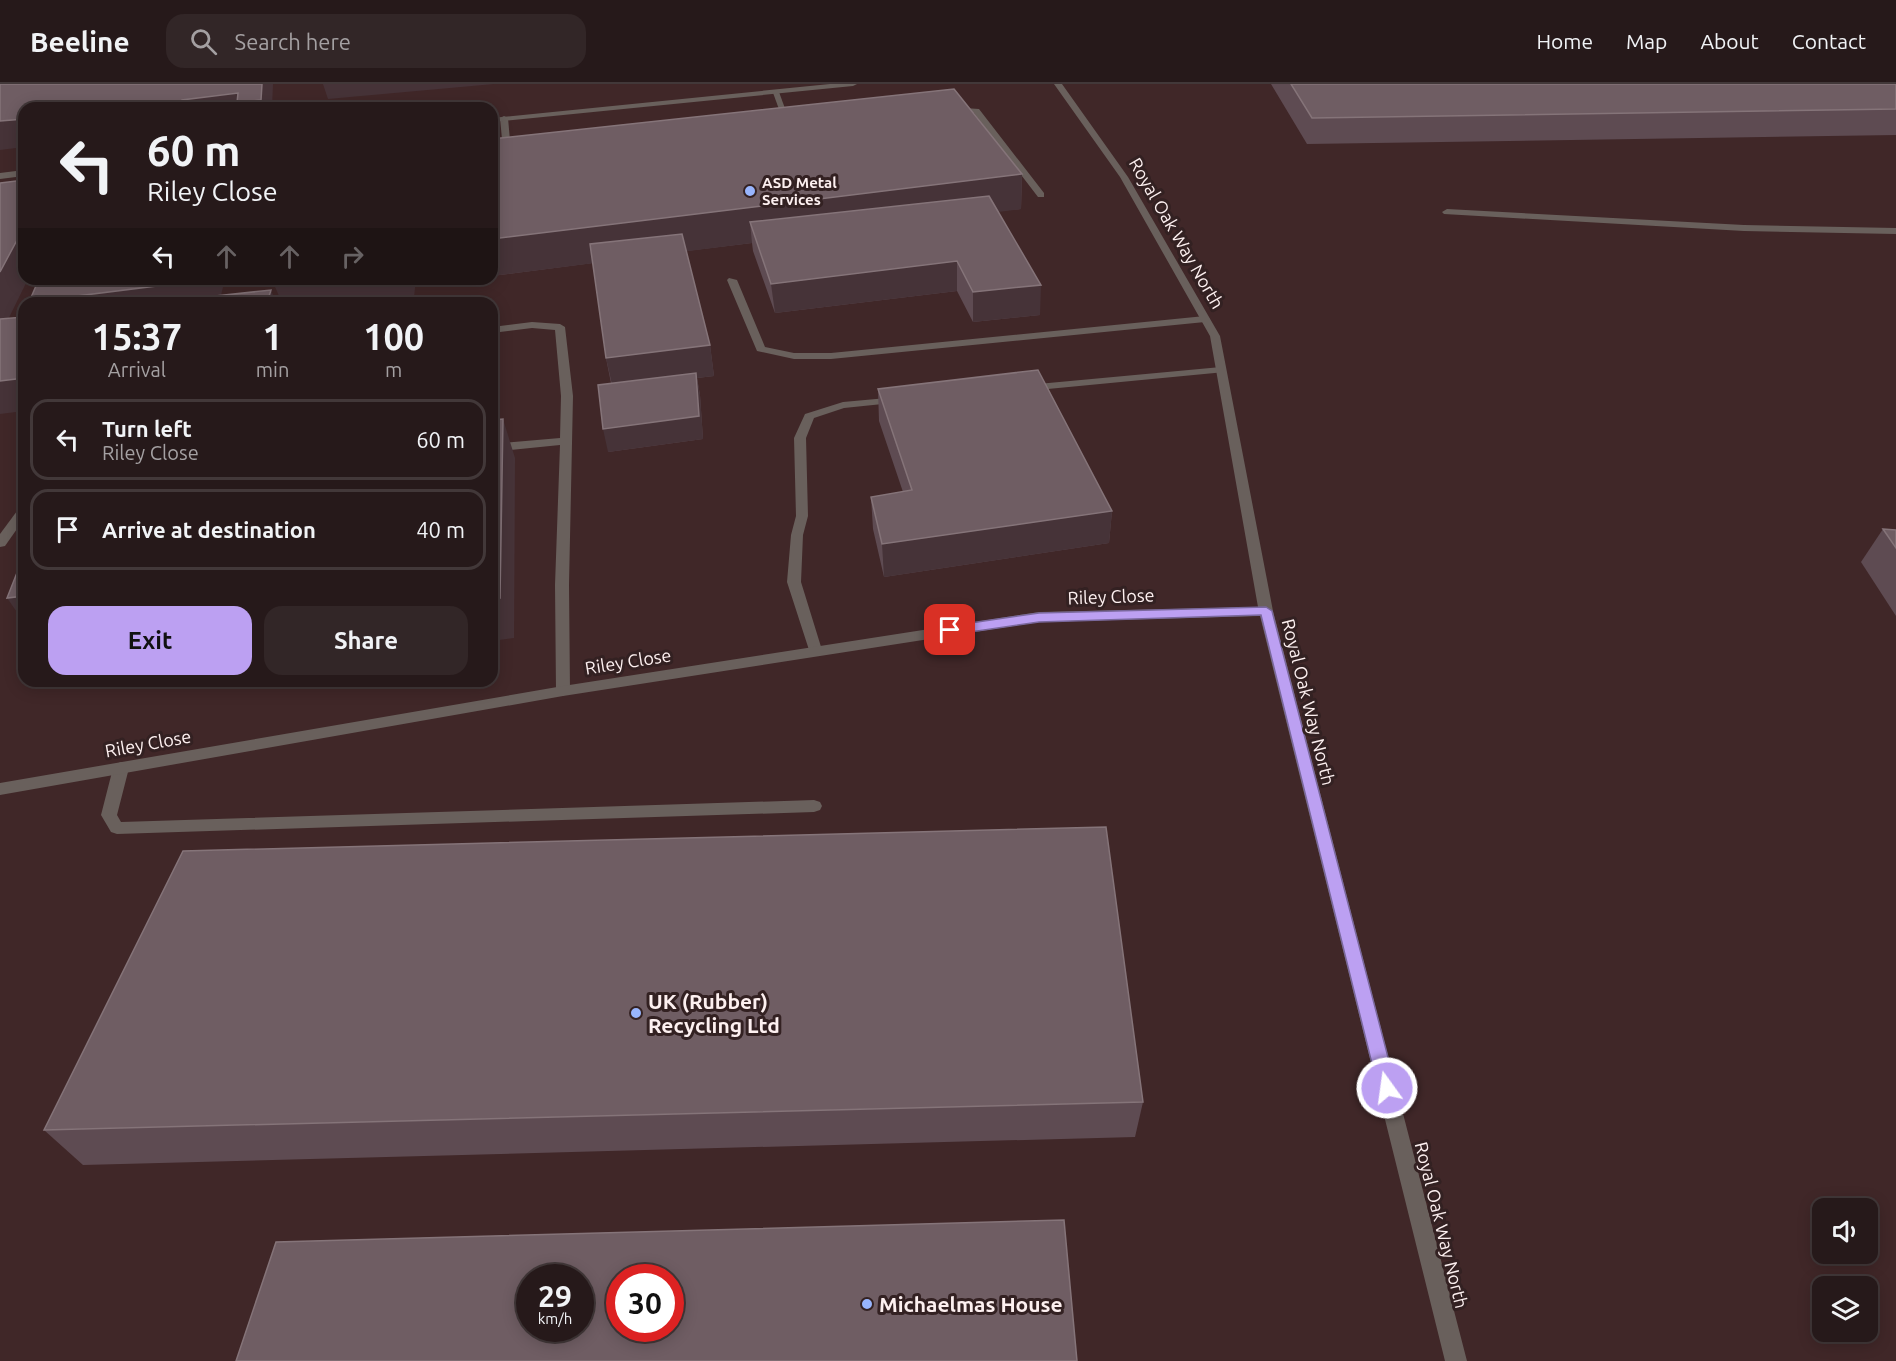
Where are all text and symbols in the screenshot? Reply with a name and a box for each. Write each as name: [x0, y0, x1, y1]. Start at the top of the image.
search box: [166, 14, 586, 68]
icon: search: [187, 25, 220, 58]
text: Beeline: [30, 26, 130, 57]
text: Search here: [235, 29, 351, 54]
text: Home: [1536, 29, 1593, 53]
text: Map: [1626, 29, 1667, 53]
text: About: [1700, 29, 1759, 53]
text: Contact: [1792, 29, 1866, 53]
icon: left: [48, 126, 126, 204]
text: 60 m: [147, 127, 241, 174]
street label: Royal Oak Way North: [1126, 154, 1228, 312]
place label: ASD Metal Services: [762, 174, 837, 208]
text: Riley Close: [147, 176, 278, 206]
marker: ASD Metal Services: [743, 184, 757, 198]
icon: left: [147, 240, 180, 273]
icon: ahead: [210, 240, 243, 273]
icon: ahead: [273, 240, 306, 273]
icon: right: [336, 240, 369, 273]
text: 15:37: [92, 316, 182, 357]
text: 1: [262, 316, 283, 357]
text: 100: [363, 316, 424, 357]
text: Arrival: [108, 358, 166, 381]
text: min: [256, 358, 289, 381]
text: m: [385, 358, 402, 381]
text: Turn left: [102, 416, 192, 441]
icon: left: [51, 423, 84, 456]
text: 60 m: [416, 427, 465, 452]
text: Riley Close: [102, 441, 199, 464]
icon: arrive: [51, 513, 84, 546]
text: Arrive at destination: [102, 517, 316, 542]
text: 40 m: [416, 517, 465, 542]
street label: Riley Close: [1067, 584, 1155, 608]
pin: [924, 604, 975, 655]
button: Exit: [48, 606, 252, 675]
button: Share: [264, 606, 468, 675]
icon: arrive: [933, 613, 966, 646]
street label: Royal Oak Way North: [1279, 617, 1339, 787]
street label: Riley Close: [583, 644, 673, 678]
street label: Riley Close: [103, 726, 193, 760]
place label: UK (Rubber) Recycling Ltd: [648, 989, 780, 1037]
marker: UK (Rubber) Recycling Ltd: [629, 1006, 643, 1020]
position arrow: [1355, 1056, 1419, 1120]
street label: Royal Oak Way North: [1412, 1140, 1472, 1310]
map controls: [1812, 1198, 1878, 1342]
button: sound: [1812, 1198, 1878, 1264]
speed limit sign: 30: [606, 1264, 684, 1342]
button: layers: [1812, 1276, 1878, 1342]
text: 29: [538, 1279, 572, 1313]
place label: Michaelmas House: [879, 1292, 1063, 1316]
marker: Michaelmas House: [860, 1297, 874, 1311]
text: km/h: [538, 1310, 572, 1327]

